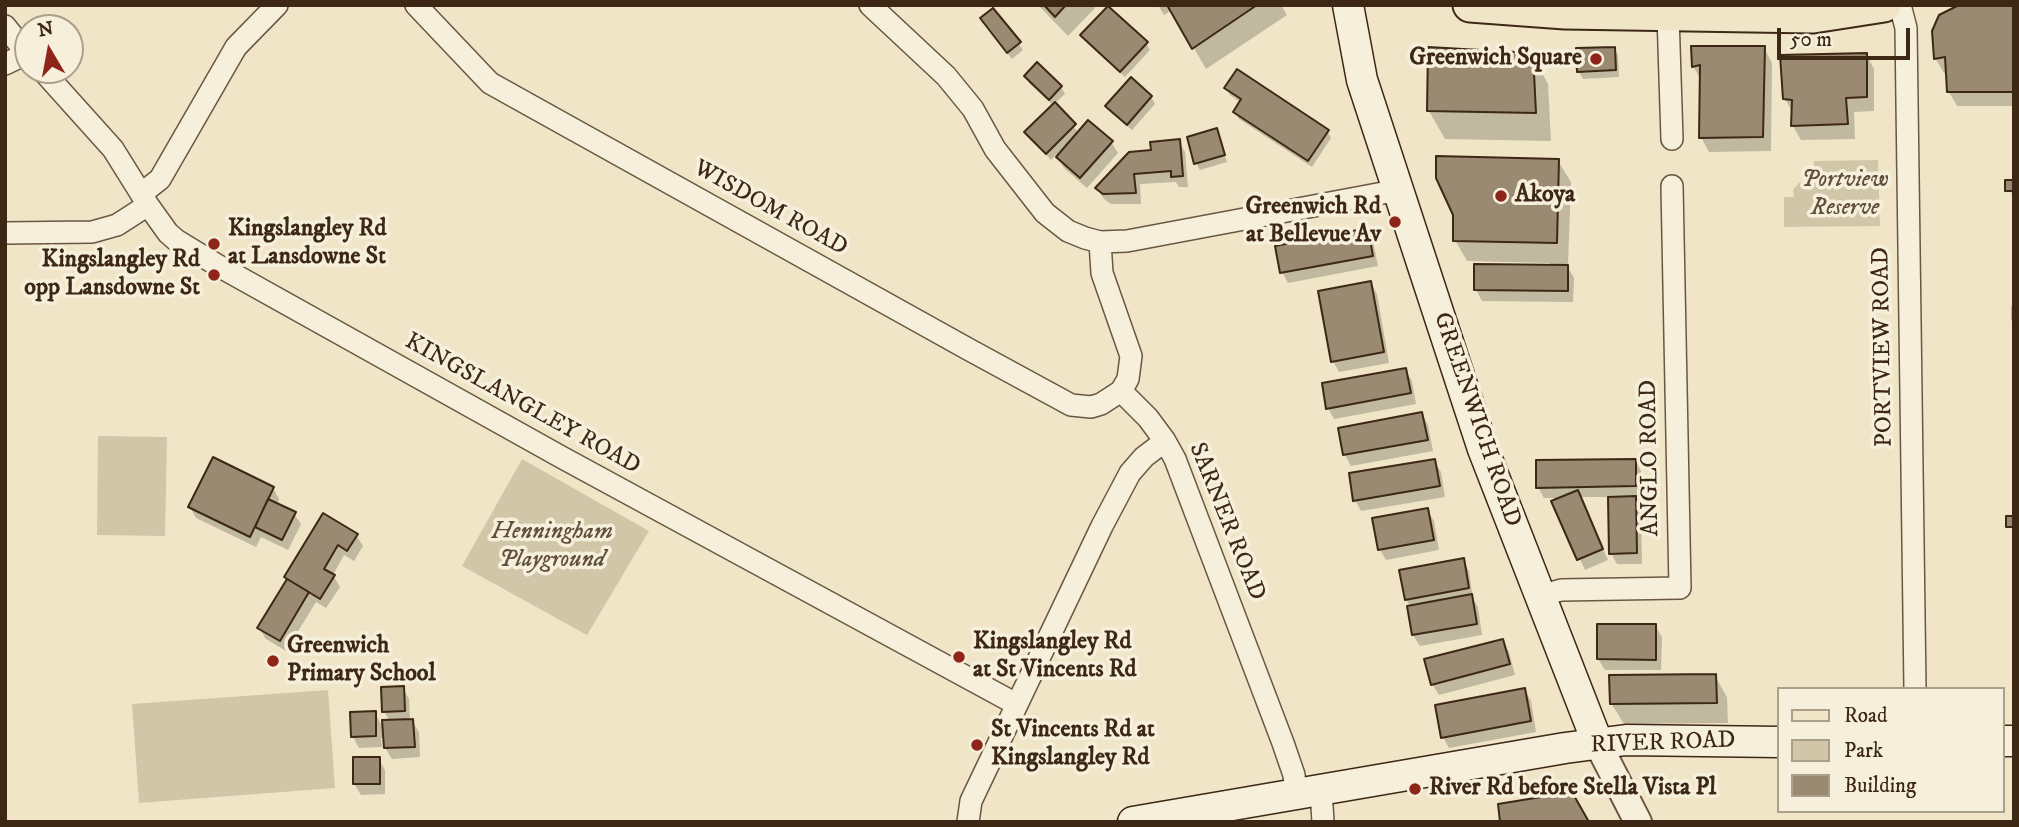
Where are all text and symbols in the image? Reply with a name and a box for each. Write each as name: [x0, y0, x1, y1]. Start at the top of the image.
north arrow: [14, 14, 84, 84]
scale bar: [1781, 14, 1914, 58]
text: N: [36, 17, 55, 42]
text: 50 m: [1790, 27, 1832, 53]
place label: Greenwich Square: [1409, 45, 1582, 73]
marker: Greenwich Square: [1588, 51, 1604, 67]
street label: WISDOM ROAD: [688, 155, 852, 263]
park label: Portview Reserve: [1801, 167, 1889, 223]
place label: Akoya: [1515, 182, 1575, 210]
marker: Akoya: [1493, 188, 1509, 204]
place label: Greenwich Rd at Bellevue Av: [1245, 194, 1381, 250]
marker: Greenwich Rd at Bellevue Av: [1387, 214, 1403, 230]
place label: Kingslangley Rd at Lansdowne St: [228, 216, 386, 272]
marker: Kingslangley Rd at Lansdowne St: [206, 236, 222, 252]
place label: Kingslangley Rd opp Lansdowne St: [24, 247, 200, 303]
street label: PORTVIEW ROAD: [1868, 247, 1900, 447]
marker: Kingslangley Rd opp Lansdowne St: [206, 267, 222, 283]
street label: GREENWICH ROAD: [1426, 309, 1526, 531]
street label: KINGSLANGLEY ROAD: [399, 328, 645, 482]
street label: ANGLO ROAD: [1635, 379, 1667, 537]
street label: SARNER ROAD: [1181, 439, 1271, 605]
park label: Henningham Playground: [491, 519, 613, 575]
place label: Kingslangley Rd at St Vincents Rd: [973, 629, 1137, 685]
place label: Greenwich Primary School: [287, 633, 436, 689]
marker: Kingslangley Rd at St Vincents Rd: [951, 649, 967, 665]
marker: Greenwich Primary School: [265, 653, 281, 669]
legend: [1778, 687, 2005, 813]
text: Road: [1844, 703, 1888, 729]
place label: St Vincents Rd at Kingslangley Rd: [991, 717, 1155, 773]
street label: RIVER ROAD: [1590, 727, 1736, 761]
marker: St Vincents Rd at Kingslangley Rd: [969, 737, 985, 753]
text: Park: [1844, 738, 1883, 764]
text: Building: [1844, 773, 1916, 799]
place label: River Rd before Stella Vista Pl: [1429, 775, 1716, 803]
marker: River Rd before Stella Vista Pl: [1407, 781, 1423, 797]

